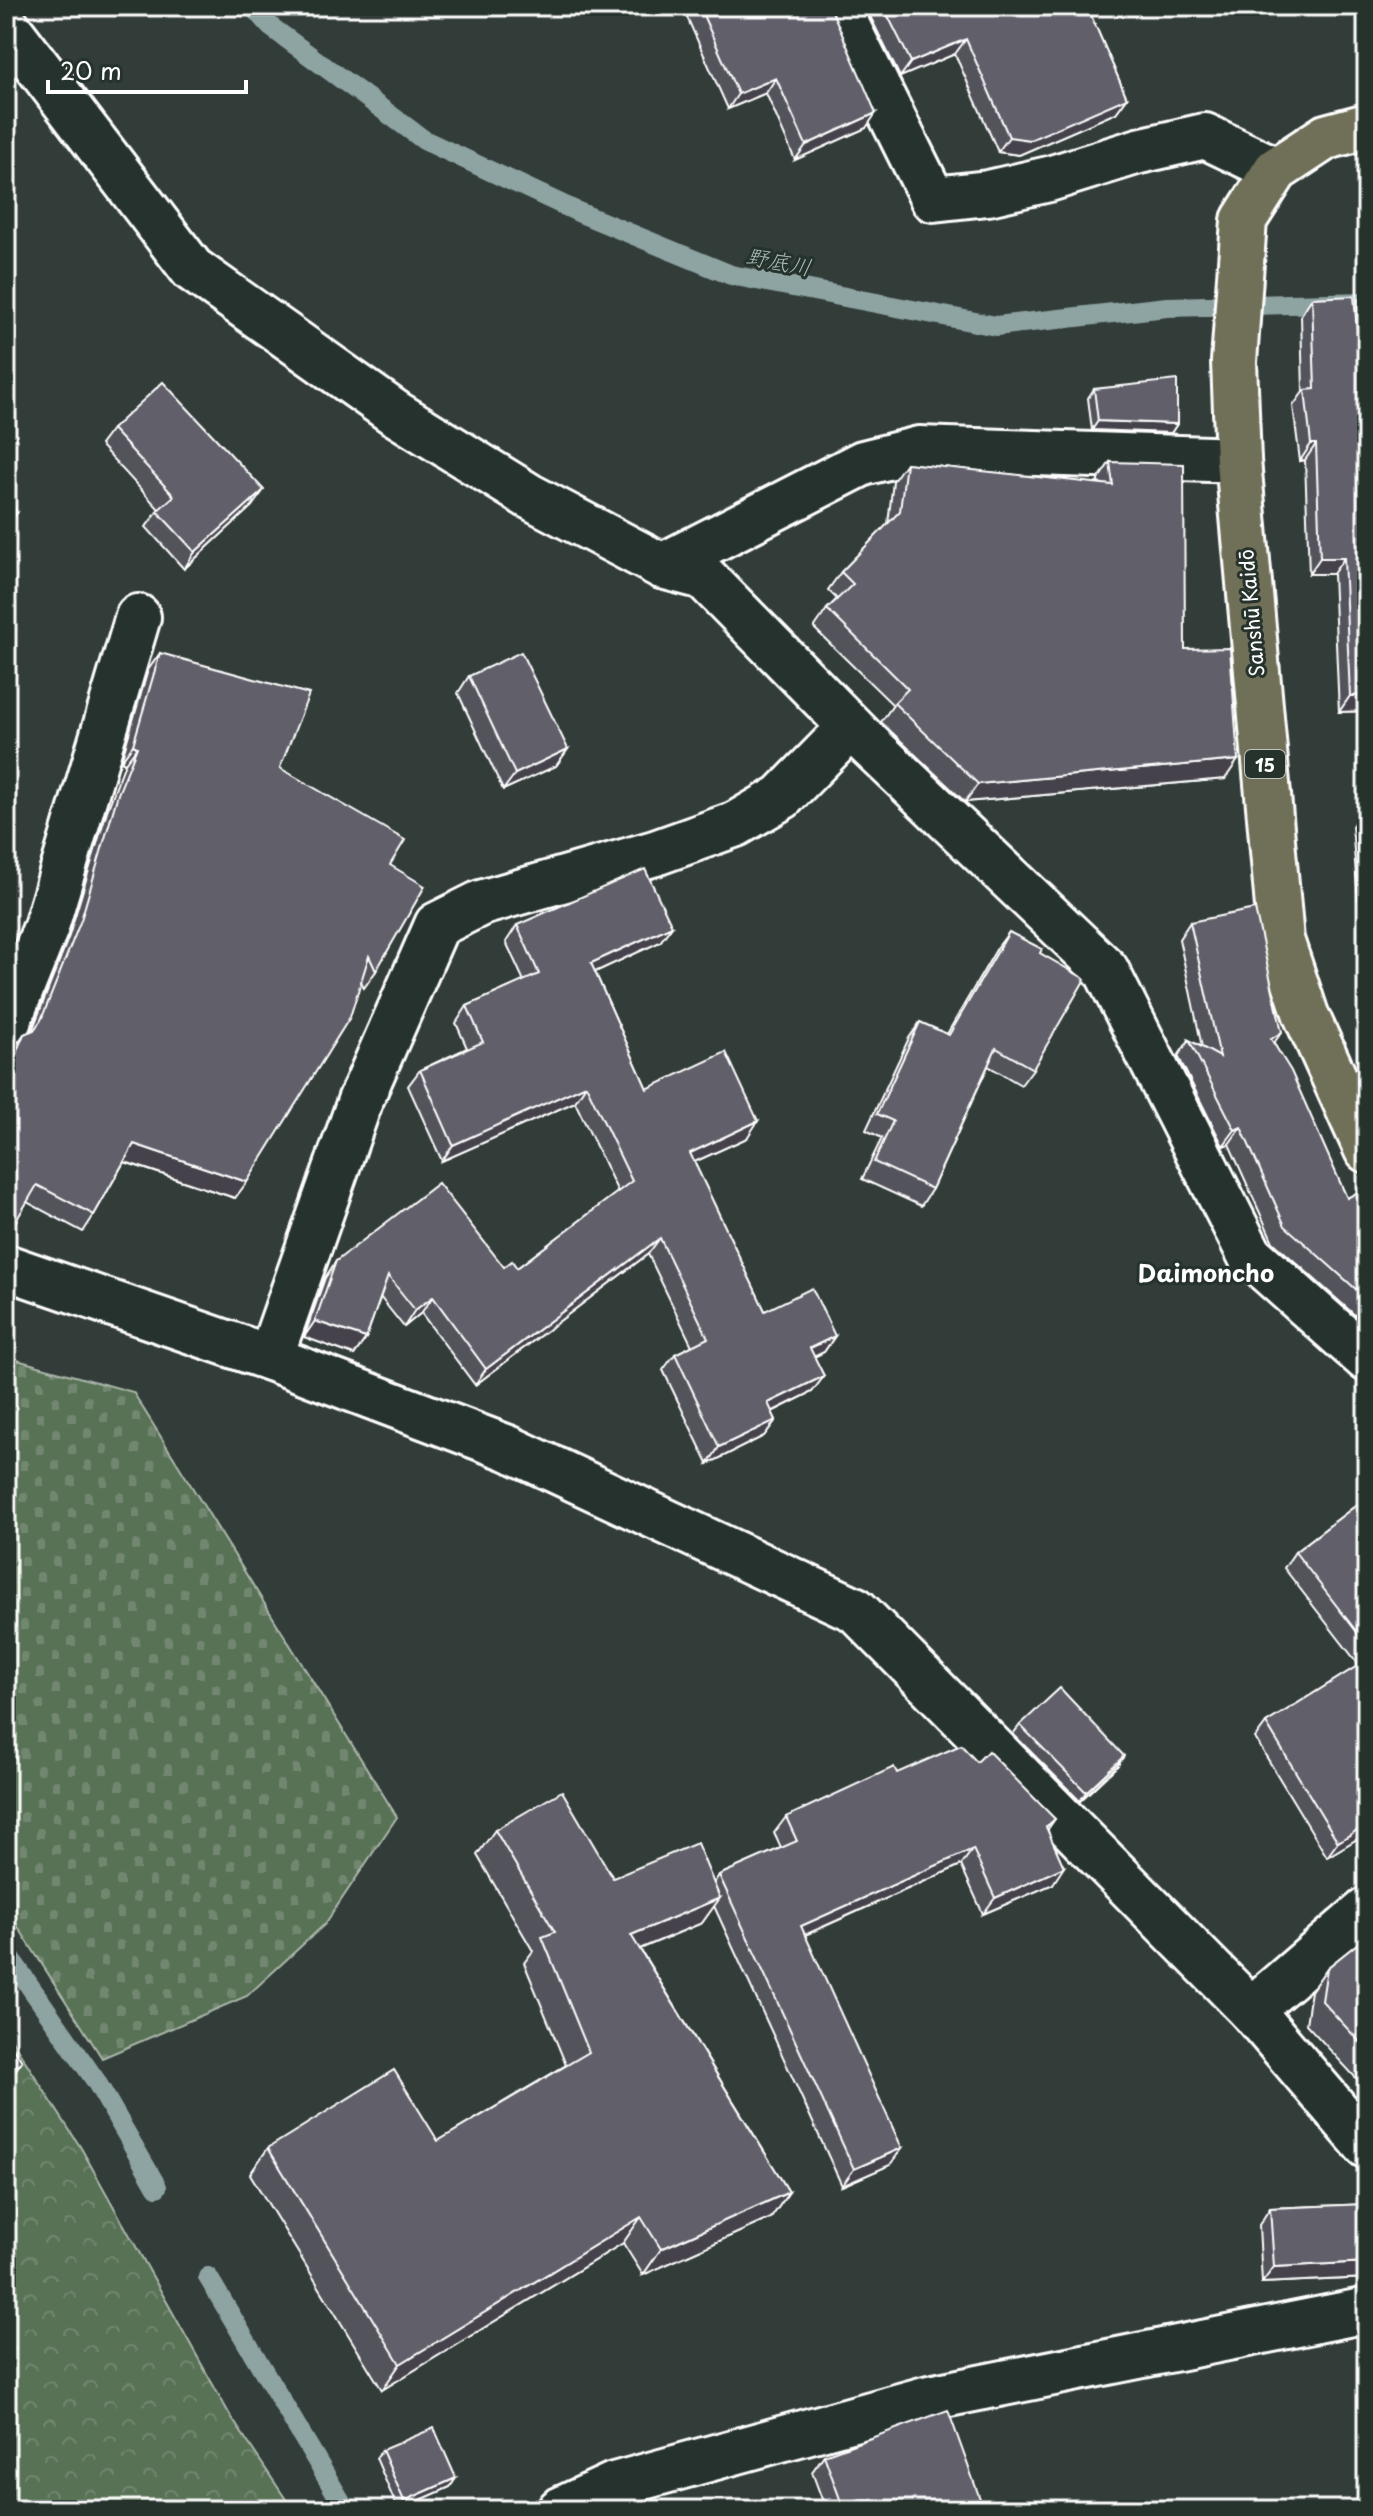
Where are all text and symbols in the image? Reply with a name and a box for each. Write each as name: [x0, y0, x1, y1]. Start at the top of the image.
scale bar: [48, 44, 246, 94]
text: 20 m: [60, 52, 122, 88]
water label: 野底川: [743, 238, 815, 282]
street label: Sanshū Kaidō: [1230, 548, 1272, 678]
road number: 15: [1245, 750, 1285, 778]
district label: Daimoncho: [1138, 1254, 1274, 1290]

